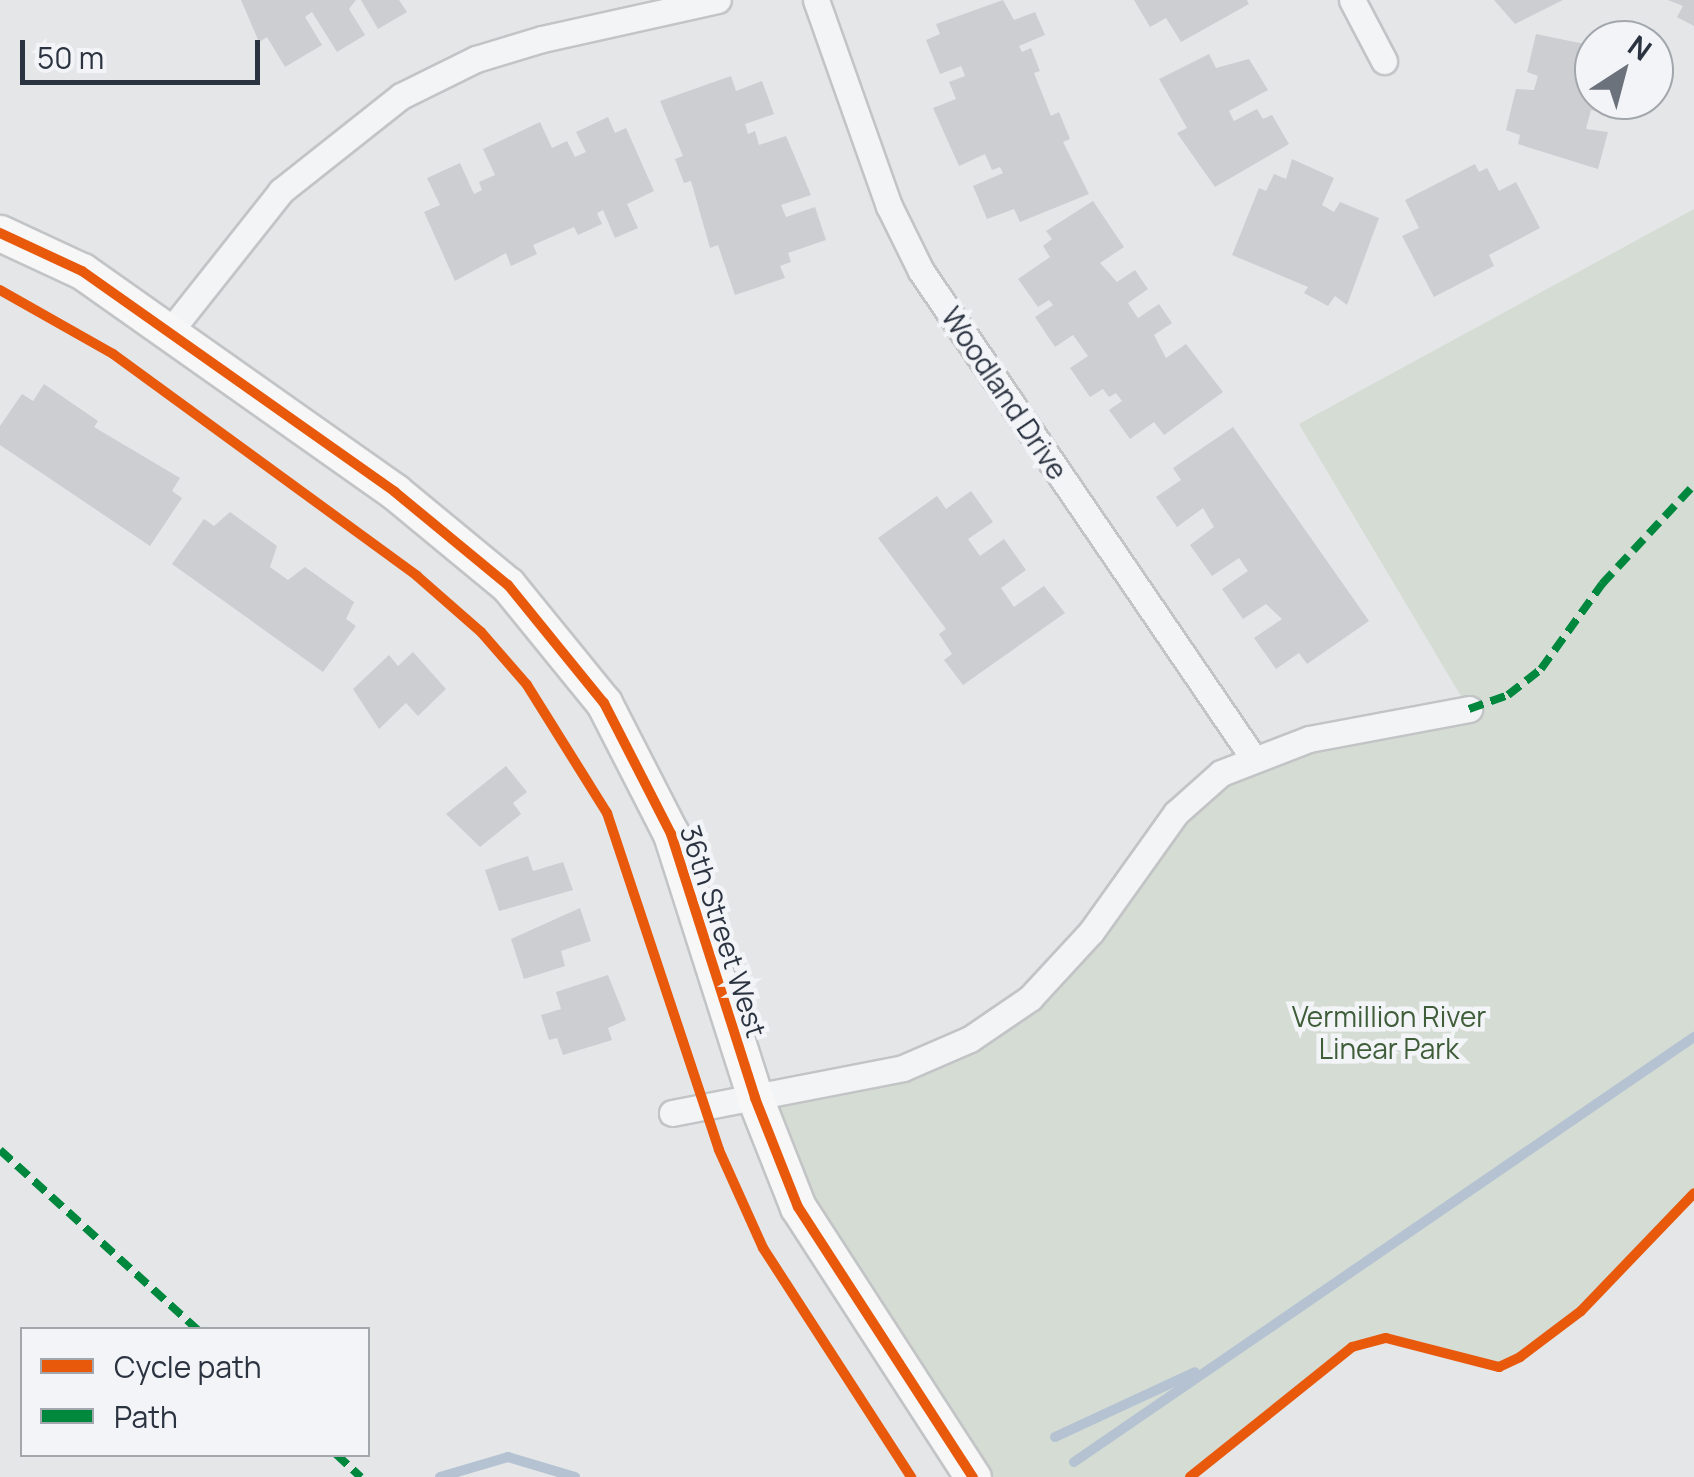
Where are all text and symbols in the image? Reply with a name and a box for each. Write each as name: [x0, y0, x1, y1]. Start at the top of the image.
scale bar: [25, 20, 265, 82]
north arrow: [1574, 20, 1674, 120]
text: N: [1621, 26, 1660, 69]
text: 50 m: [37, 37, 104, 78]
street label: Woodland Drive: [935, 300, 1075, 486]
street label: 36th Street West: [674, 821, 774, 1041]
park label: Vermillion River Linear Park: [1292, 999, 1486, 1065]
legend: [20, 1327, 370, 1457]
text: Cycle path: [114, 1346, 262, 1387]
text: Path: [114, 1396, 178, 1437]

